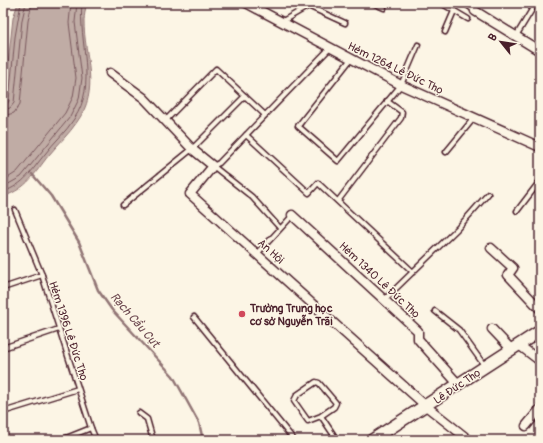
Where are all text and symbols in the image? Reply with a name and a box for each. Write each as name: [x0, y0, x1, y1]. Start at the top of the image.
north arrow: [481, 22, 521, 62]
text: B: [486, 31, 500, 43]
street label: Hẻm 1264 Lê Đức Thọ: [346, 40, 446, 97]
street label: An Hội: [255, 236, 286, 266]
street label: Hẻm 1340 Lê Đức Thọ: [336, 239, 423, 321]
street label: Hẻm 1396 Lê Đức Thọ: [46, 280, 91, 383]
water label: Rạch Cầu Cụt: [107, 289, 164, 352]
place label: Trường Trung học cơ sở Nguyễn Trãi: [249, 302, 333, 328]
marker: Trường Trung học cơ sở Nguyễn Trãi: [237, 309, 247, 319]
street label: Lê Đức Thọ: [431, 366, 483, 407]

